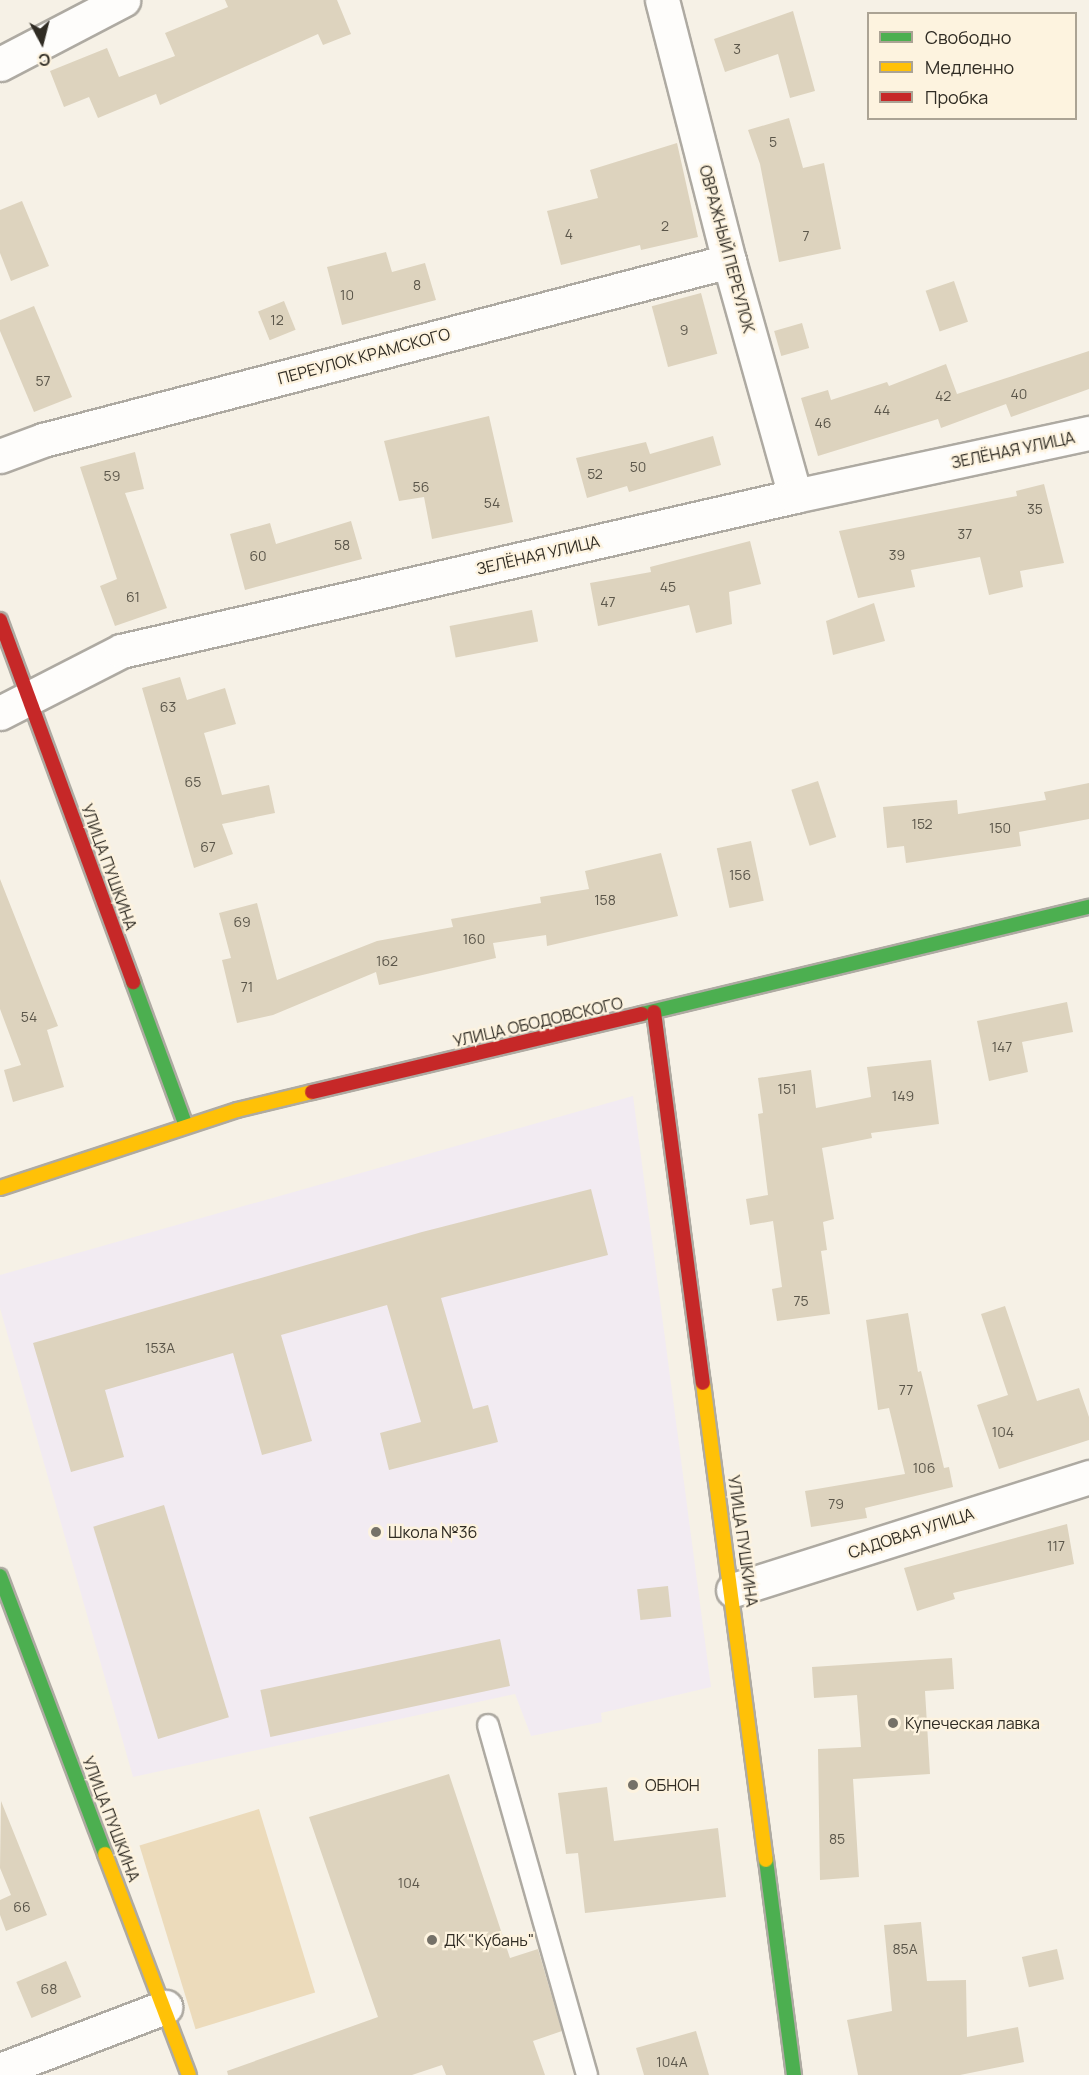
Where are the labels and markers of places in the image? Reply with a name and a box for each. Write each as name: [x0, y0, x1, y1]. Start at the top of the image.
place label: Школа №36: [388, 1522, 478, 1542]
marker: Школа №36: [369, 1525, 383, 1539]
place label: Купеческая лавка: [905, 1713, 1040, 1733]
marker: Купеческая лавка: [886, 1716, 900, 1730]
place label: ОБНОН: [645, 1775, 700, 1795]
marker: ОБНОН: [626, 1778, 640, 1792]
place label: ДК "Кубань": [444, 1930, 534, 1950]
marker: ДК "Кубань": [425, 1933, 439, 1947]

